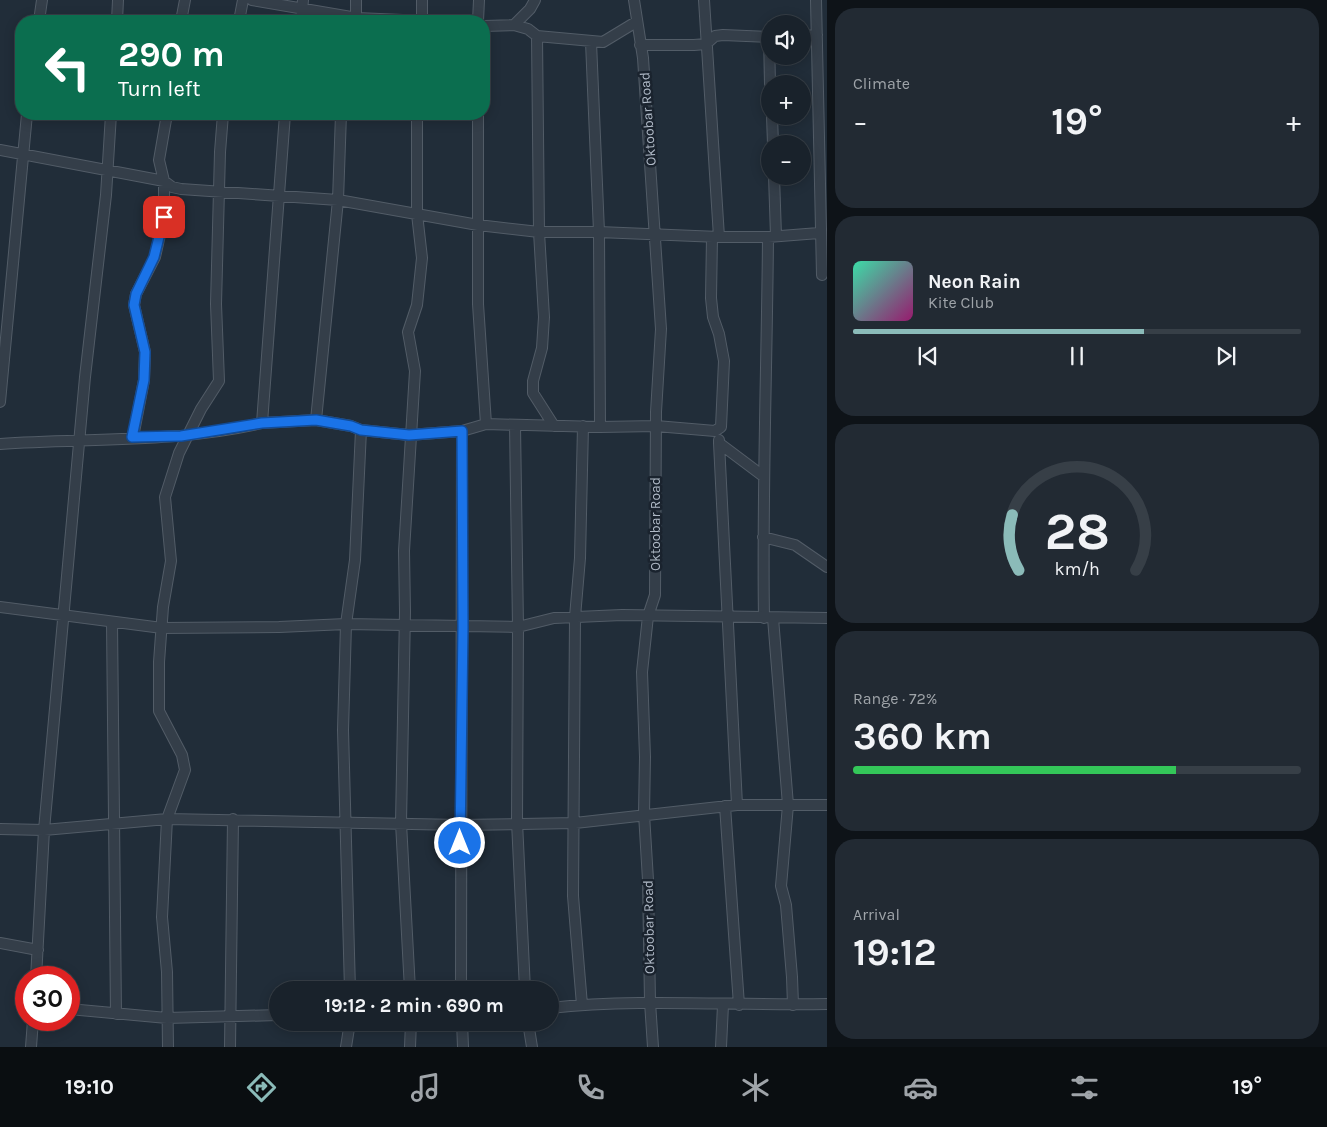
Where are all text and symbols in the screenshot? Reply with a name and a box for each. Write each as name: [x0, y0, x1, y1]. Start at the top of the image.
map controls: [761, 15, 811, 185]
button: sound: [761, 15, 811, 65]
text: 290 m: [118, 34, 225, 75]
icon: left: [35, 35, 100, 100]
street label: Oktoobar Road: [636, 71, 660, 167]
text: Climate: [853, 74, 910, 93]
button: +: [761, 75, 811, 125]
text: Turn left: [118, 76, 201, 102]
text: 19°: [1051, 99, 1103, 144]
text: −: [853, 105, 868, 138]
text: +: [1286, 105, 1301, 138]
button: −: [761, 135, 811, 185]
pin: [143, 196, 185, 238]
icon: arrive: [150, 203, 178, 231]
text: Neon Rain: [928, 271, 1021, 293]
text: Kite Club: [928, 293, 994, 312]
icon: previous: [914, 342, 942, 370]
icon: pause: [1063, 342, 1091, 370]
icon: next: [1212, 342, 1240, 370]
street label: Oktoobar Road: [647, 477, 664, 571]
text: 28: [1044, 501, 1110, 562]
text: km/h: [1054, 559, 1100, 580]
text: Range · 72%: [853, 689, 937, 708]
text: 360 km: [853, 714, 992, 759]
position arrow: [433, 816, 485, 868]
street label: Oktoobar Road: [640, 880, 658, 974]
text: Arrival: [853, 905, 900, 924]
text: 19:12: [853, 930, 937, 975]
speed limit sign: 30: [15, 966, 80, 1031]
text: 19:12 · 2 min · 690 m: [324, 995, 504, 1017]
icon: directions: [244, 1070, 279, 1105]
icon: music: [408, 1070, 443, 1105]
icon: phone: [573, 1070, 608, 1105]
icon: climate: [738, 1070, 773, 1105]
icon: car: [903, 1070, 938, 1105]
icon: filters: [1067, 1070, 1102, 1105]
text: 19:10: [65, 1074, 114, 1100]
text: 19°: [1232, 1074, 1262, 1100]

